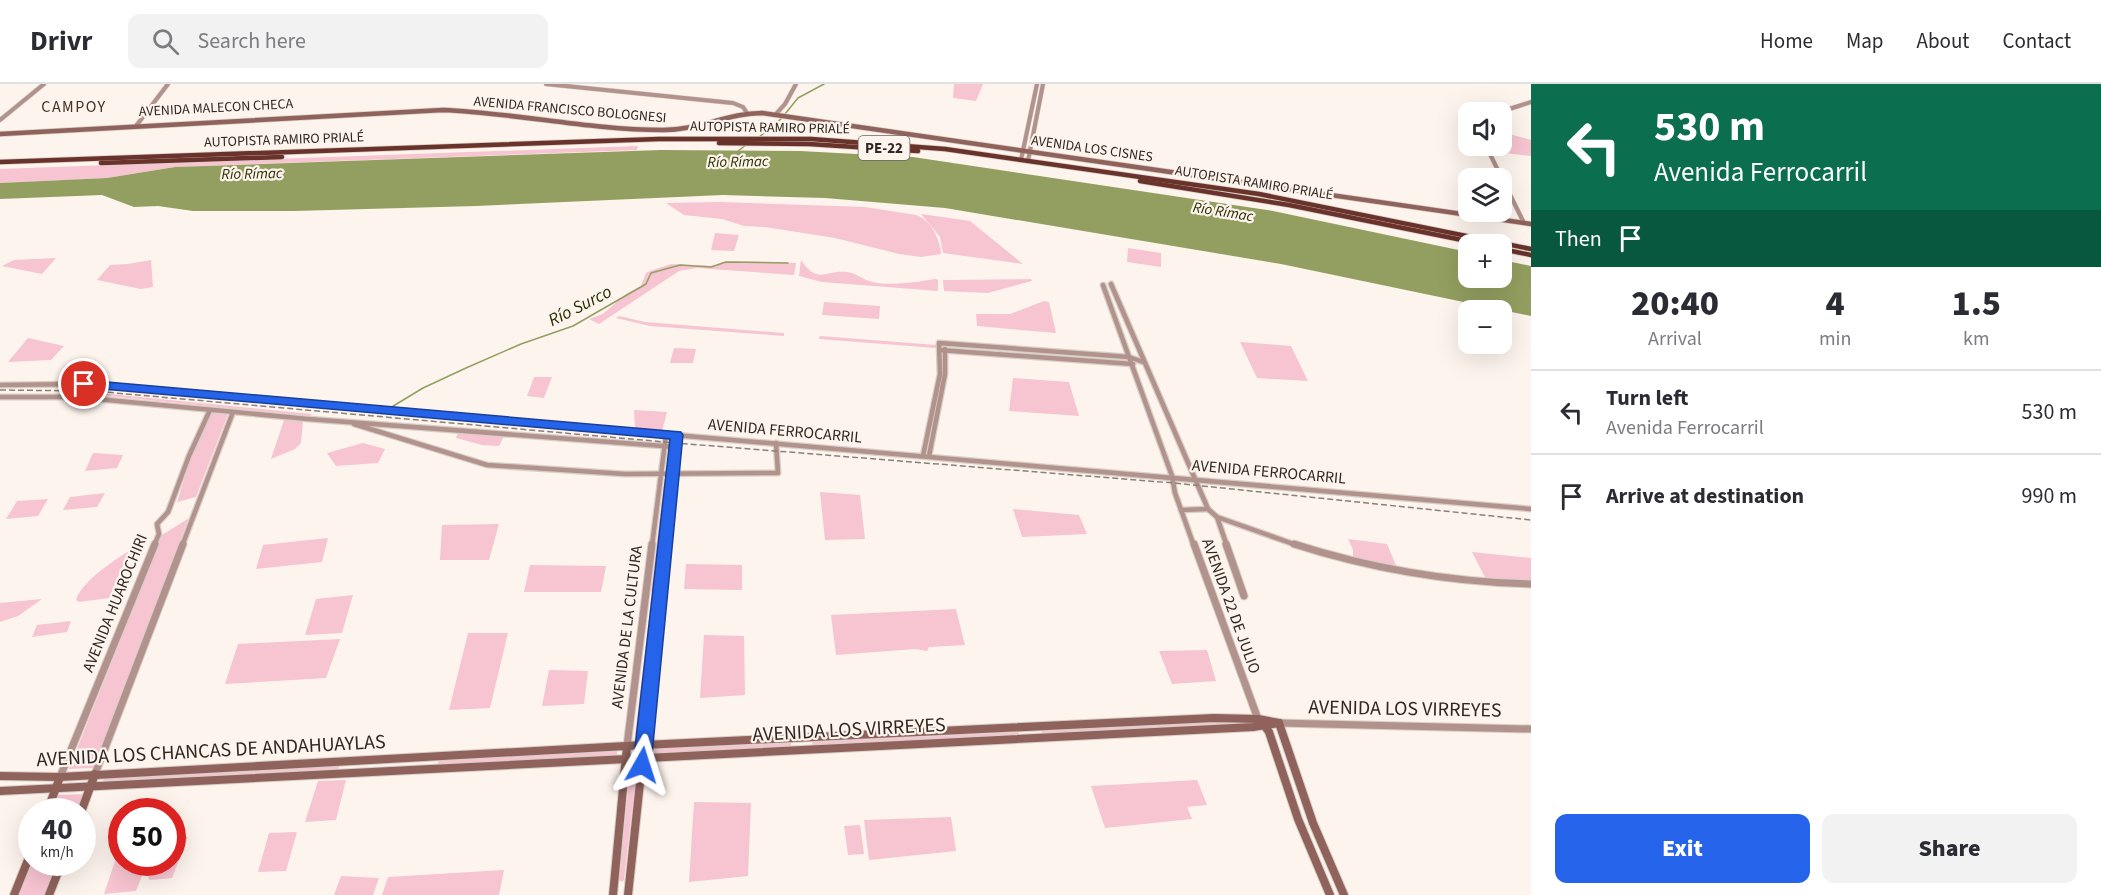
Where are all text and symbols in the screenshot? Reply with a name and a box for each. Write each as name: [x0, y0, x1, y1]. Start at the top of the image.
search box: [128, 14, 548, 68]
text: Drivr: [30, 21, 92, 61]
icon: search: [149, 25, 182, 58]
text: Search here: [197, 25, 306, 57]
text: Home: [1760, 26, 1813, 56]
text: Map: [1846, 26, 1884, 56]
text: About: [1917, 26, 1969, 56]
text: Contact: [2002, 26, 2071, 56]
street label: AVENIDA FRANCISCO BOLOGNESI: [473, 92, 667, 128]
street label: AVENIDA MALECON CHECA: [138, 94, 294, 122]
district label: CAMPOY: [41, 96, 107, 118]
text: 530 m: [1654, 97, 1765, 157]
map controls: [1458, 102, 1512, 354]
button: sound: [1458, 102, 1512, 156]
icon: left: [1555, 108, 1633, 186]
street label: AUTOPISTA RAMIRO PRIALÉ: [690, 117, 850, 139]
street label: AUTOPISTA RAMIRO PRIALÉ: [204, 127, 364, 153]
street label: AVENIDA LOS CISNES: [1030, 131, 1154, 167]
road number: PE-22: [858, 136, 910, 160]
water label: Río Rímac: [707, 151, 769, 173]
text: Avenida Ferrocarril: [1654, 153, 1867, 192]
street label: AUTOPISTA RAMIRO PRIALÉ: [1173, 161, 1335, 205]
water label: Río Rímac: [221, 163, 283, 185]
button: layers: [1458, 168, 1512, 222]
water label: Río Rímac: [1191, 197, 1255, 227]
icon: arrive: [1614, 222, 1647, 255]
text: Then: [1555, 223, 1602, 255]
button: +: [1458, 234, 1512, 288]
text: 20:40: [1631, 278, 1719, 329]
text: 4: [1826, 278, 1845, 329]
text: 1.5: [1951, 278, 2001, 329]
water label: Río Surco: [544, 279, 616, 333]
button: −: [1458, 300, 1512, 354]
text: Arrival: [1648, 325, 1702, 353]
text: min: [1819, 325, 1851, 353]
text: km: [1963, 325, 1989, 353]
pin: [58, 358, 109, 409]
icon: arrive: [67, 367, 100, 400]
text: Turn left: [1606, 382, 1688, 414]
icon: left: [1555, 396, 1588, 429]
text: 530 m: [2022, 396, 2077, 428]
street label: AVENIDA FERROCARRIL: [707, 413, 863, 449]
text: Avenida Ferrocarril: [1606, 414, 1764, 442]
street label: AVENIDA FERROCARRIL: [1191, 454, 1347, 490]
icon: arrive: [1555, 480, 1588, 513]
text: Arrive at destination: [1606, 480, 1804, 512]
text: 990 m: [2022, 480, 2077, 512]
street label: AVENIDA HUAROCHIRI: [77, 531, 153, 675]
street label: AVENIDA 22 DE JULIO: [1196, 535, 1266, 677]
street label: AVENIDA DE LA CULTURA: [606, 544, 648, 710]
street label: AVENIDA LOS VIRREYES: [1308, 693, 1502, 725]
street label: AVENIDA LOS VIRREYES: [752, 711, 946, 749]
street label: AVENIDA LOS CHANCAS DE ANDAHUAYLAS: [36, 728, 386, 774]
position arrow: [610, 733, 674, 797]
speed limit sign: 50: [108, 798, 186, 876]
text: 40: [41, 808, 73, 851]
button: Exit: [1555, 814, 1810, 883]
button: Share: [1822, 814, 2077, 883]
text: km/h: [40, 842, 74, 863]

